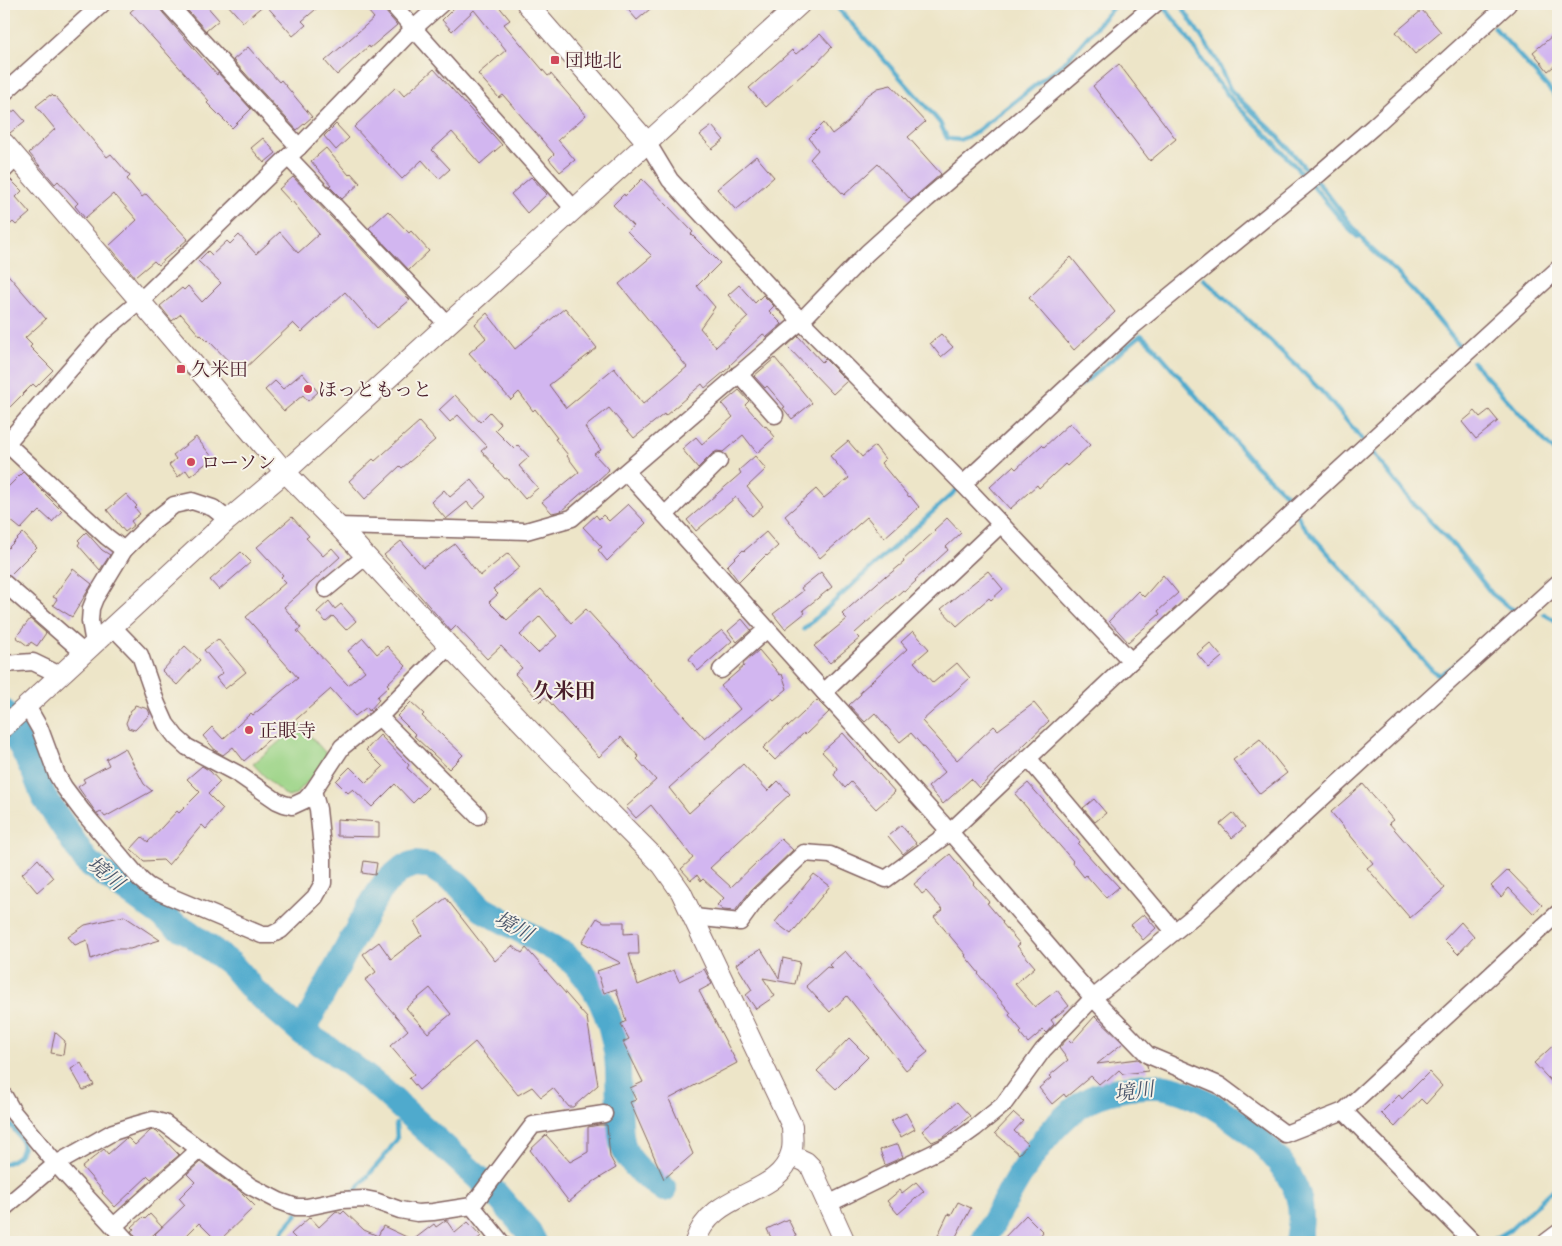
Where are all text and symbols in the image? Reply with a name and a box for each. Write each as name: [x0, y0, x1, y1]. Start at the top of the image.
place label: 団地北: [565, 49, 622, 72]
marker: 団地北: [549, 54, 561, 66]
place label: 久米田: [191, 358, 248, 381]
marker: 久米田: [175, 363, 187, 375]
place label: ほっともっと: [318, 378, 432, 401]
marker: ほっともっと: [302, 383, 314, 395]
place label: ローソン: [201, 451, 276, 474]
marker: ローソン: [185, 456, 197, 468]
district label: 久米田: [533, 678, 596, 704]
place label: 正眼寺: [259, 719, 316, 742]
marker: 正眼寺: [243, 724, 255, 736]
water label: 境川: [83, 851, 131, 896]
water label: 境川: [491, 906, 539, 947]
water label: 境川: [1113, 1076, 1157, 1106]

